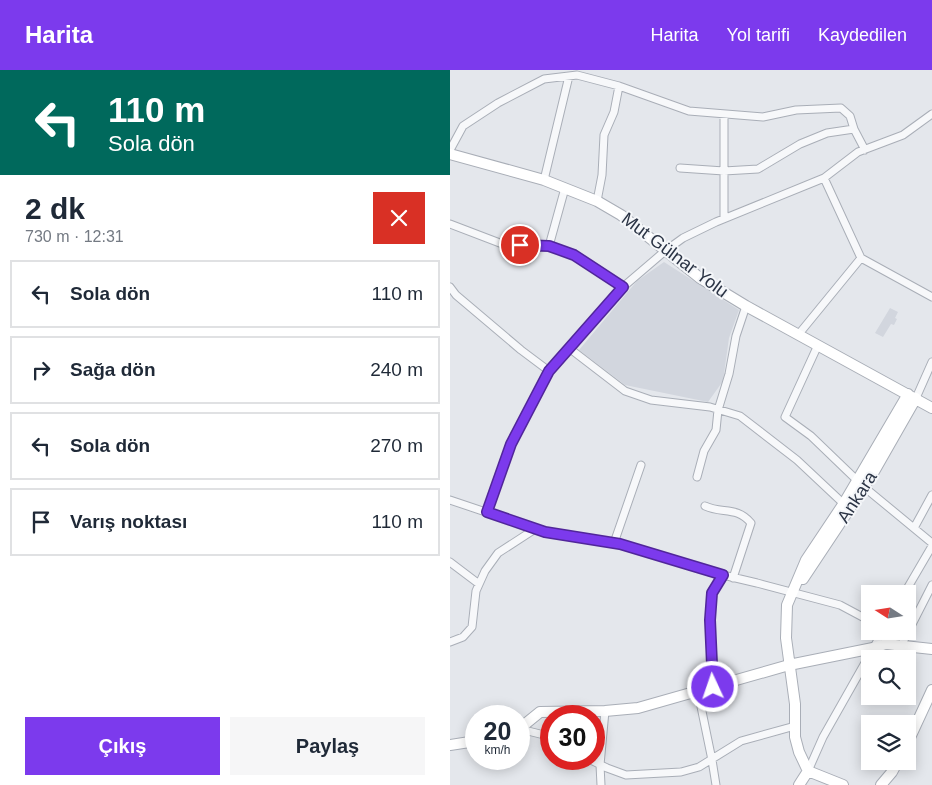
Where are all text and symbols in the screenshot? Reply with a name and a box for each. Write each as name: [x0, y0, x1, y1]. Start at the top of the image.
text: Harita: [25, 21, 93, 48]
text: Harita: [651, 25, 699, 45]
text: Yol tarifi: [727, 25, 790, 45]
text: Kaydedilen: [818, 25, 907, 45]
icon: left: [25, 90, 90, 155]
text: 110 m: [108, 90, 205, 129]
text: Sola dön: [108, 131, 195, 156]
text: 2 dk: [25, 192, 85, 225]
button: close: [373, 192, 425, 244]
street label: Mut Gülnar Yolu: [618, 208, 732, 302]
pin: [499, 224, 541, 266]
text: 730 m · 12:31: [25, 228, 124, 245]
icon: arrive: [506, 231, 534, 259]
icon: left: [27, 280, 55, 308]
text: Sola dön: [70, 283, 150, 304]
text: 110 m: [372, 283, 423, 304]
icon: right: [27, 356, 55, 384]
text: Sağa dön: [70, 359, 156, 380]
text: 240 m: [370, 359, 423, 380]
icon: left: [27, 432, 55, 460]
text: Sola dön: [70, 435, 150, 456]
text: 270 m: [370, 435, 423, 456]
street label: Ankara: [833, 467, 881, 526]
icon: arrive: [27, 508, 55, 536]
text: Varış noktası: [70, 511, 187, 532]
text: 110 m: [372, 511, 423, 532]
north arrow: [861, 585, 916, 640]
map controls: [861, 585, 916, 770]
button: search: [861, 650, 916, 705]
position arrow: [686, 660, 738, 712]
speed limit sign: 30: [540, 705, 605, 770]
button: layers: [861, 715, 916, 770]
button: Çıkış: [25, 717, 220, 775]
button: Paylaş: [230, 717, 425, 775]
text: 20: [484, 717, 511, 745]
text: km/h: [484, 743, 511, 757]

